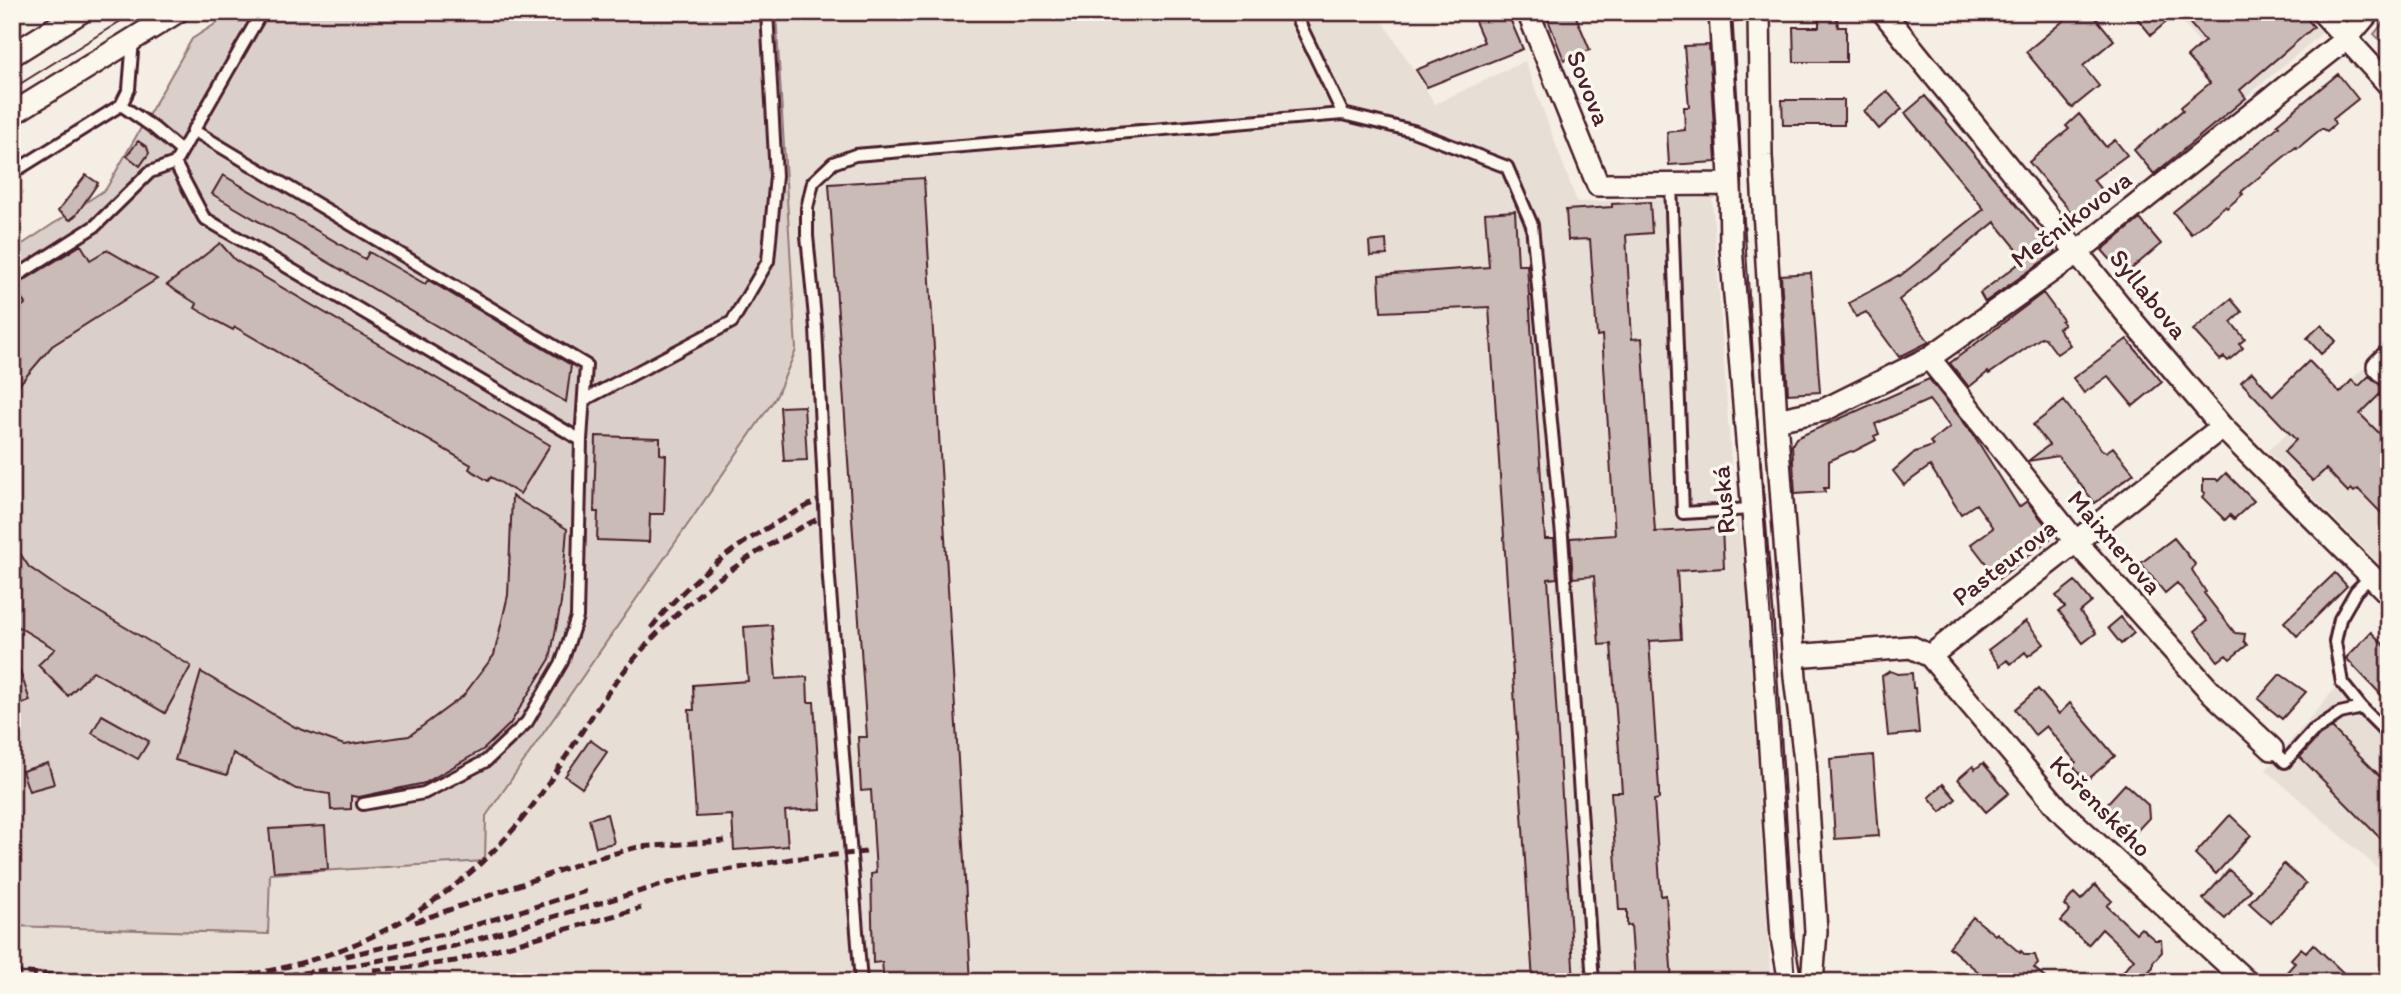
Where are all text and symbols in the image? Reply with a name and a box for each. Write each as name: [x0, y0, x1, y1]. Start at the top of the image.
street label: Sovova: [1559, 46, 1619, 131]
street label: Mečnikovova: [2004, 163, 2138, 275]
street label: Syllabova: [2103, 242, 2195, 346]
street label: Ruská: [1704, 464, 1742, 535]
street label: Maixnerova: [2061, 483, 2169, 601]
street label: Pasteurova: [1945, 511, 2063, 613]
street label: Kořenského: [2043, 748, 2159, 864]

